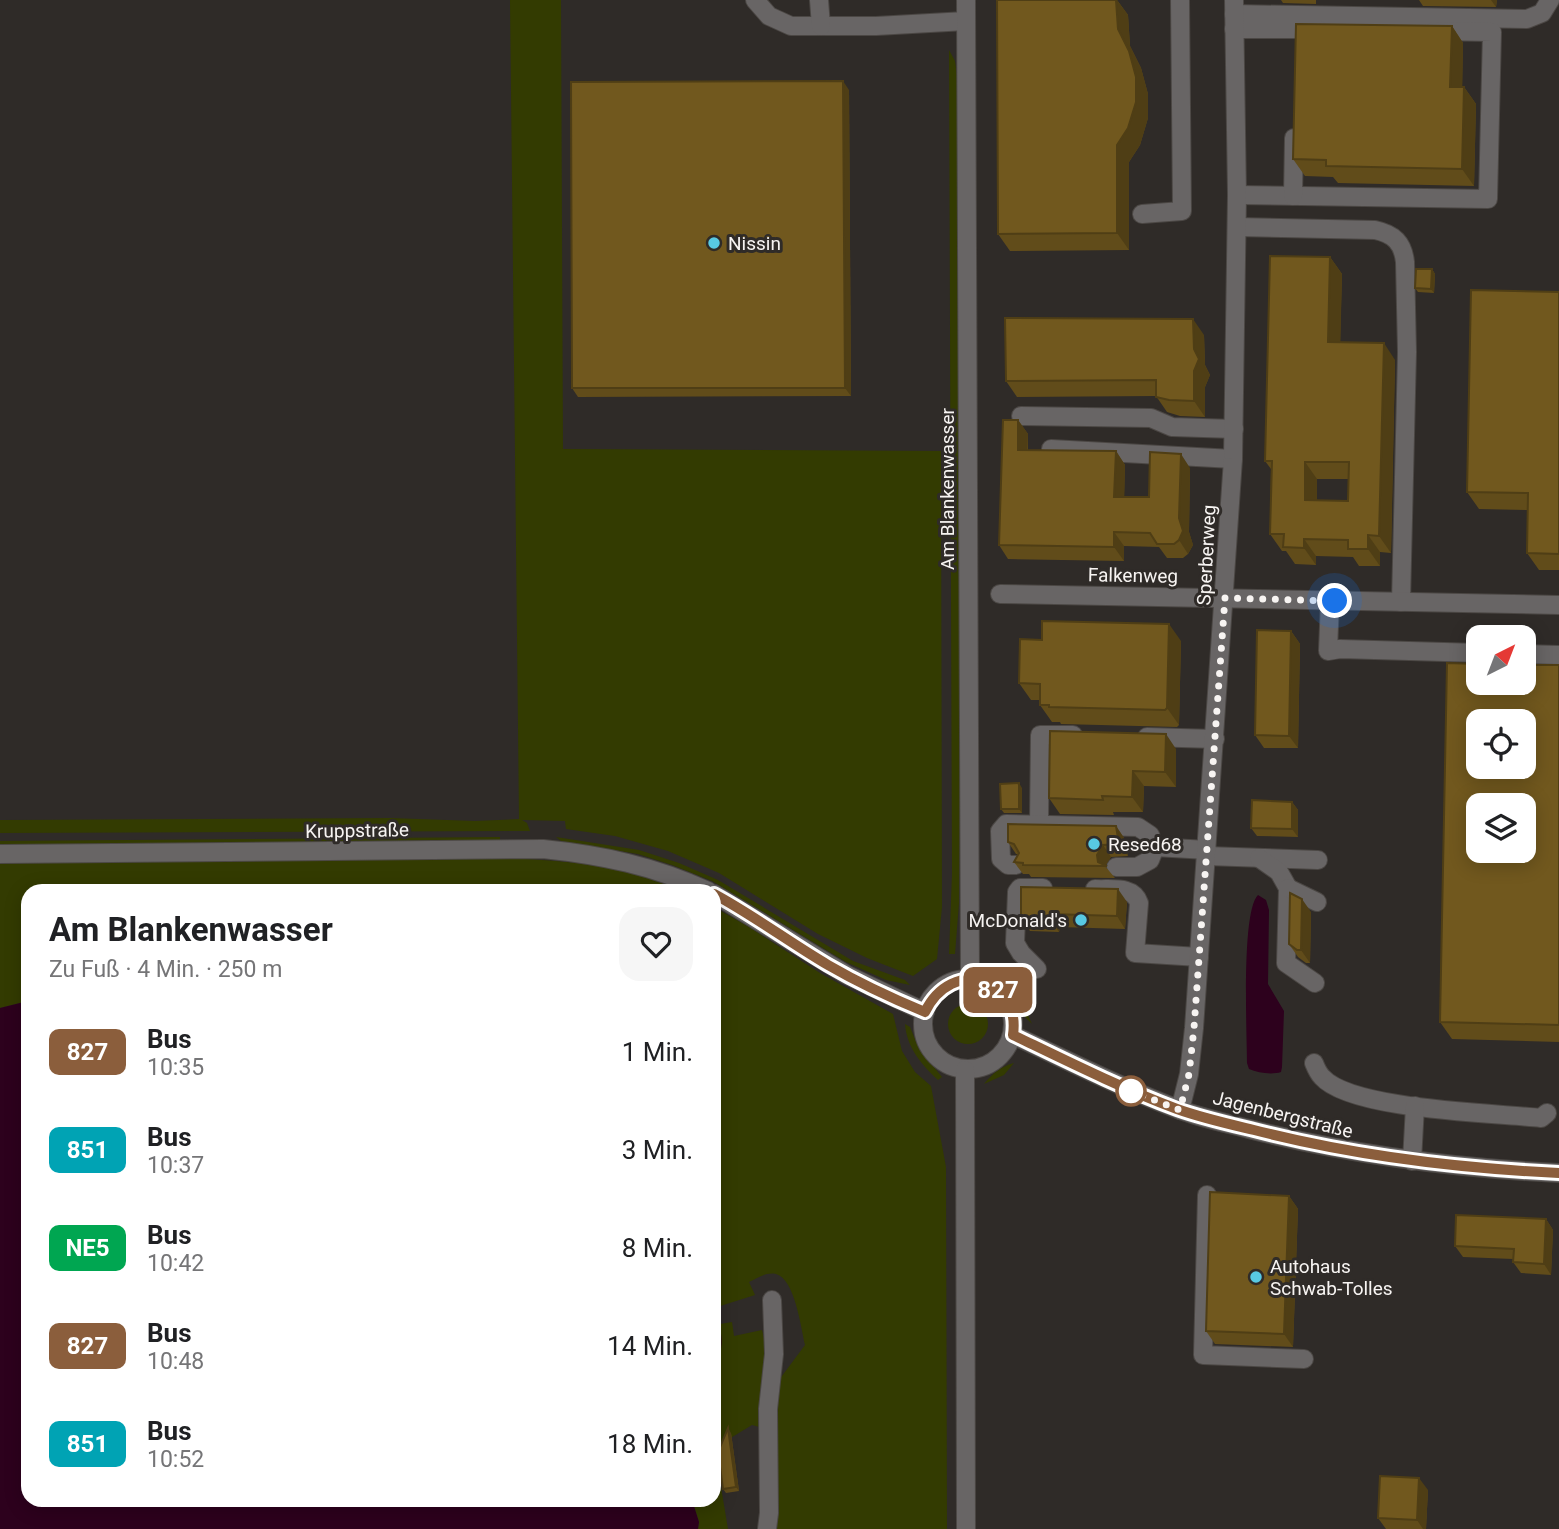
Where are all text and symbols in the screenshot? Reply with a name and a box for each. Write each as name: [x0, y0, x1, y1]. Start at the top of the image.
place label: Nissin: [728, 232, 781, 255]
marker: Nissin: [706, 235, 722, 251]
street label: Am Blankenwasser: [936, 408, 959, 570]
street label: Sperberweg: [1192, 504, 1221, 606]
street label: Falkenweg: [1088, 563, 1178, 588]
your location: [1317, 583, 1352, 618]
north arrow: [1466, 625, 1536, 695]
map controls: [1466, 625, 1536, 863]
button: locate: [1466, 709, 1536, 779]
button: layers: [1466, 793, 1536, 863]
street label: Kruppstraße: [305, 818, 409, 843]
place label: Resed68: [1108, 833, 1182, 856]
marker: Resed68: [1086, 836, 1102, 852]
button: heart: [619, 907, 693, 981]
place label: McDonald's: [969, 909, 1067, 932]
text: Am Blankenwasser: [49, 910, 333, 949]
marker: McDonald's: [1073, 912, 1089, 928]
text: Zu Fuß · 4 Min. · 250 m: [49, 956, 282, 983]
line badge: 827: [958, 967, 1038, 1013]
text: 827: [977, 976, 1019, 1004]
text: Bus: [147, 1024, 192, 1054]
text: 1 Min.: [622, 1037, 693, 1067]
text: 827: [67, 1038, 108, 1066]
text: 10:35: [147, 1054, 204, 1081]
unlabelled marker: [1116, 1076, 1146, 1106]
street label: Jagenbergstraße: [1210, 1086, 1355, 1143]
text: Bus: [147, 1122, 192, 1152]
text: 3 Min.: [622, 1135, 693, 1165]
text: 851: [67, 1136, 108, 1164]
text: 10:37: [147, 1152, 204, 1179]
text: Bus: [147, 1220, 192, 1250]
text: 8 Min.: [622, 1233, 693, 1263]
text: NE5: [65, 1234, 110, 1262]
text: 10:42: [147, 1250, 204, 1277]
place label: Autohaus Schwab-Tolles: [1270, 1255, 1393, 1300]
marker: Autohaus Schwab-Tolles: [1248, 1269, 1264, 1285]
text: Bus: [147, 1318, 192, 1348]
text: 14 Min.: [607, 1331, 693, 1361]
text: 827: [67, 1332, 108, 1360]
text: 10:48: [147, 1348, 204, 1375]
text: Bus: [147, 1416, 192, 1446]
text: 18 Min.: [607, 1429, 693, 1459]
text: 851: [67, 1430, 108, 1458]
text: 10:52: [147, 1446, 204, 1473]

